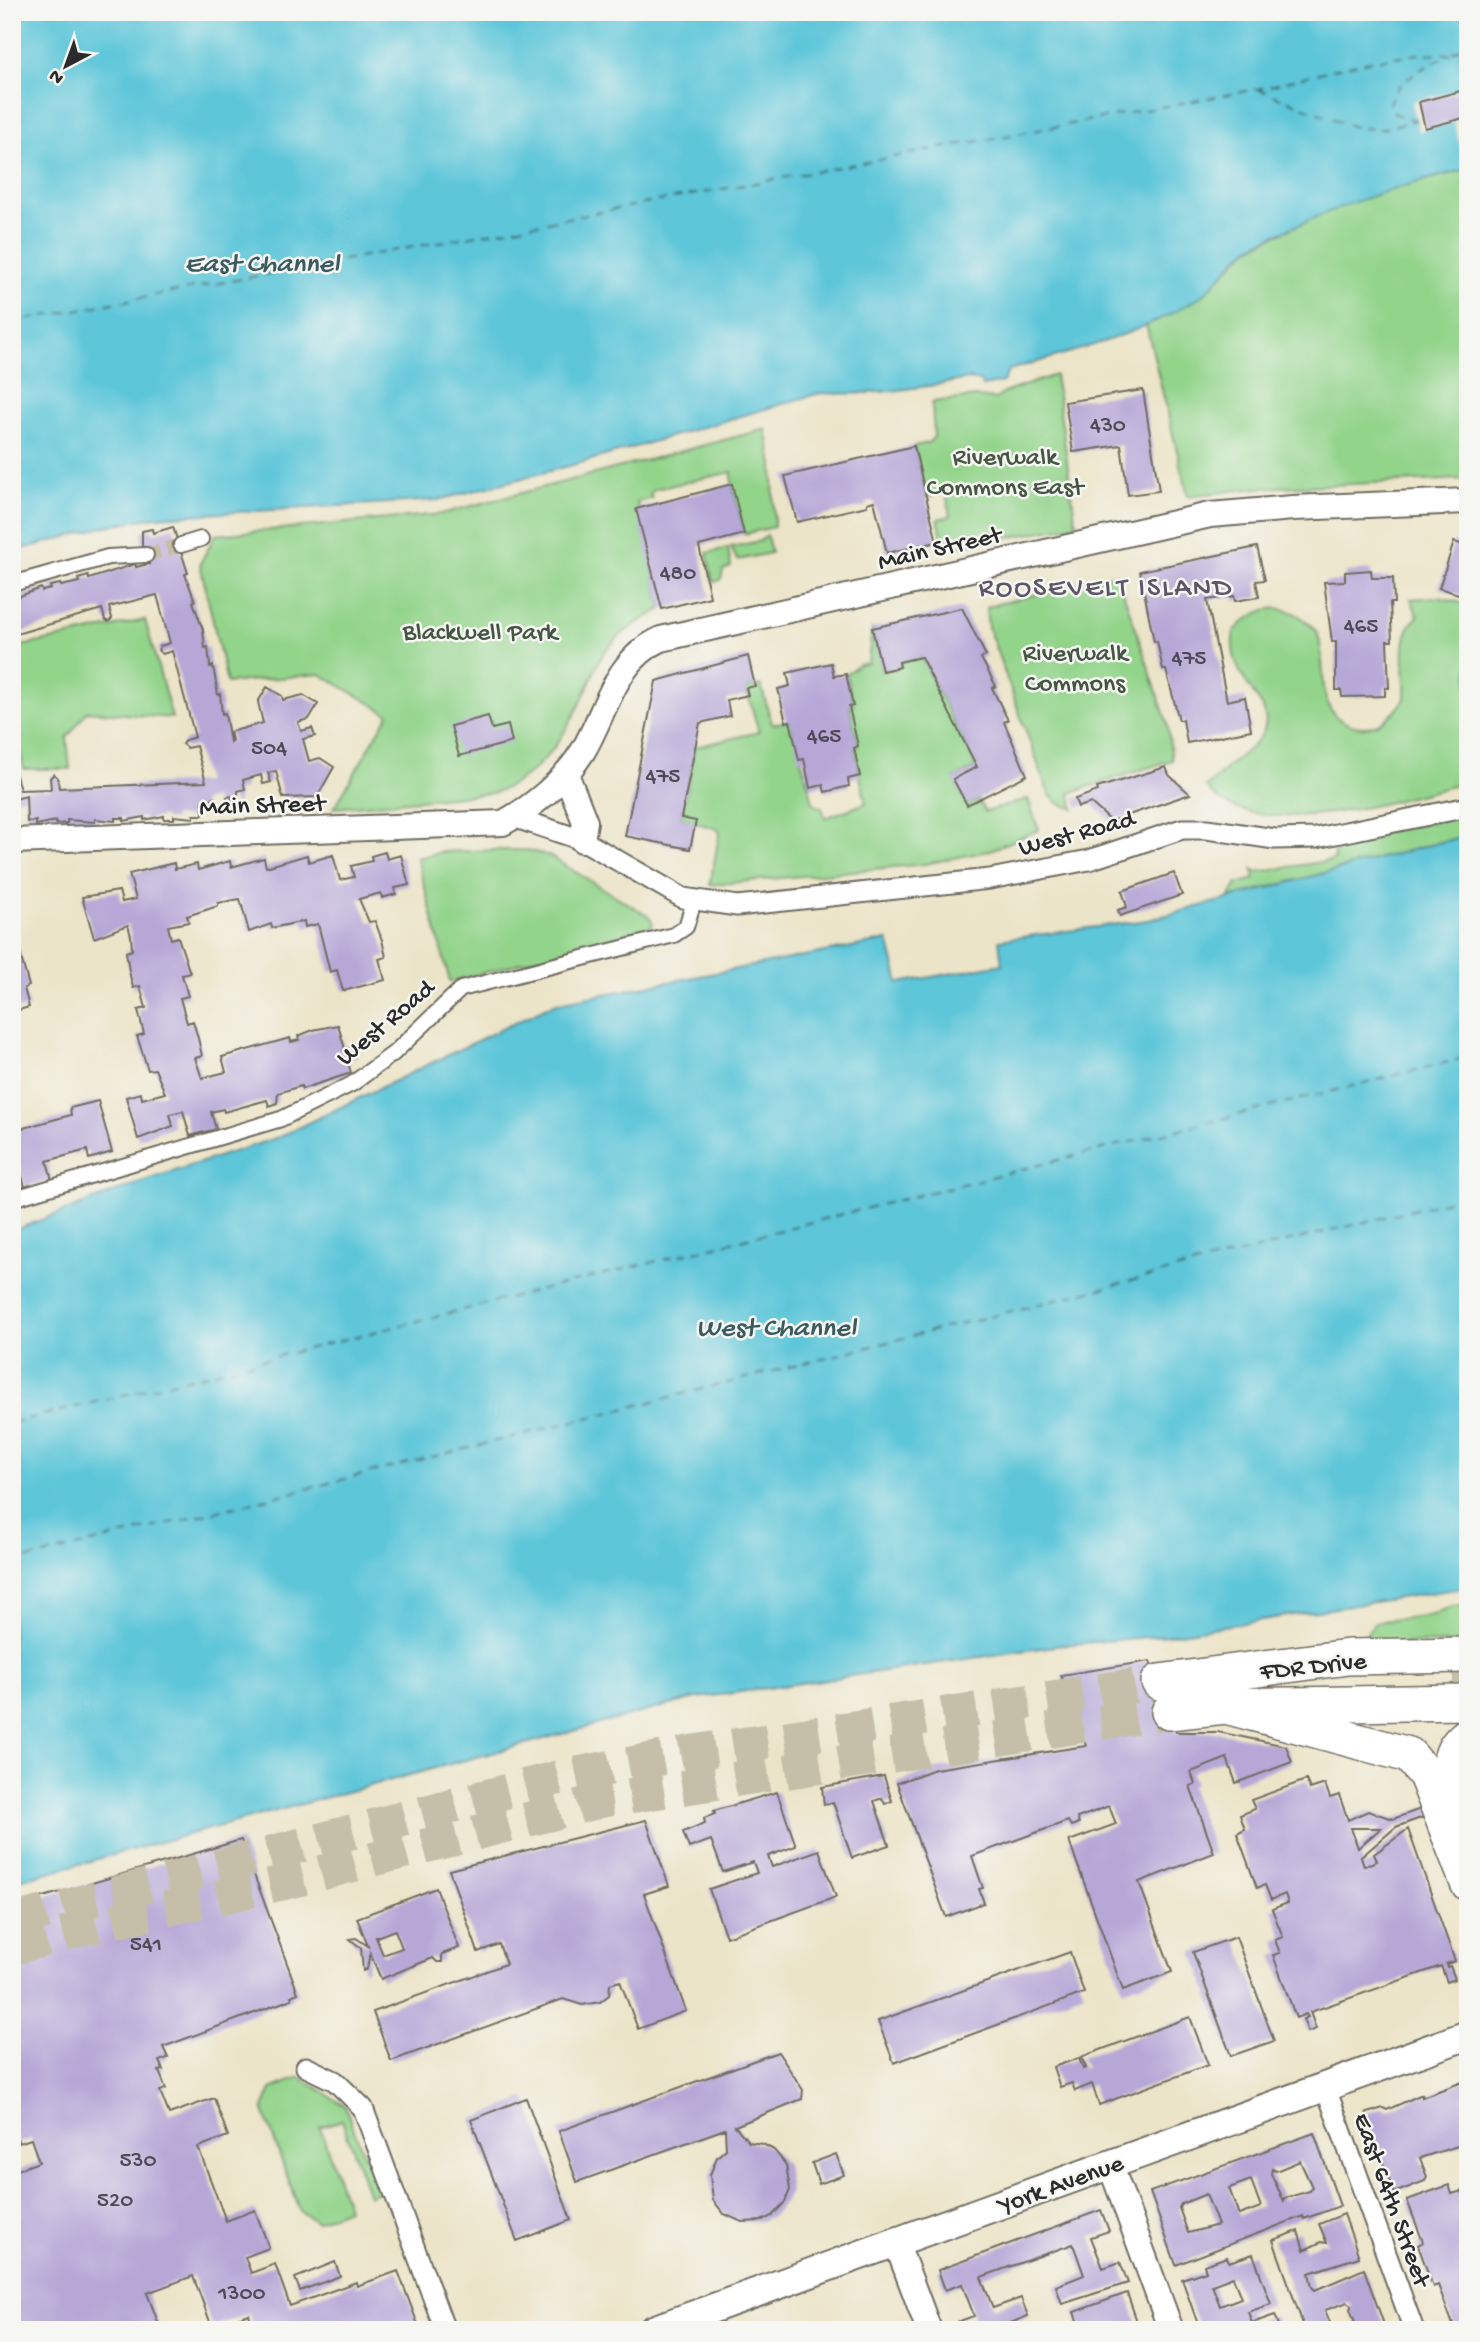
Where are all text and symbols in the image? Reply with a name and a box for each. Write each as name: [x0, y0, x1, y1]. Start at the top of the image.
north arrow: [32, 32, 102, 102]
text: N: [45, 63, 69, 89]
water label: East Channel: [185, 249, 341, 282]
house number: 430: [1090, 413, 1126, 440]
park label: Riverwalk Commons East: [927, 444, 1086, 505]
street label: Main Street: [875, 521, 1007, 580]
house number: 480: [660, 561, 696, 588]
district label: ROOSEVELT ISLAND: [979, 573, 1233, 606]
house number: 465: [1344, 614, 1378, 641]
park label: Blackwell Park: [402, 619, 560, 650]
park label: Riverwalk Commons: [1022, 640, 1130, 701]
house number: 475: [1172, 646, 1206, 673]
house number: 465: [807, 724, 841, 751]
house number: 504: [251, 736, 287, 763]
house number: 475: [646, 764, 680, 791]
street label: Main Street: [199, 790, 328, 825]
street label: West Road: [1016, 805, 1140, 866]
street label: West Road: [331, 973, 444, 1074]
water label: West Channel: [696, 1313, 858, 1346]
street label: FDR Drive: [1258, 1647, 1369, 1690]
house number: 541: [130, 1932, 162, 1959]
street label: East 64th Street: [1344, 2109, 1436, 2294]
house number: 530: [119, 2148, 157, 2175]
street label: York Avenue: [993, 2149, 1129, 2224]
house number: 520: [97, 2188, 133, 2215]
house number: 1300: [217, 2281, 266, 2308]

